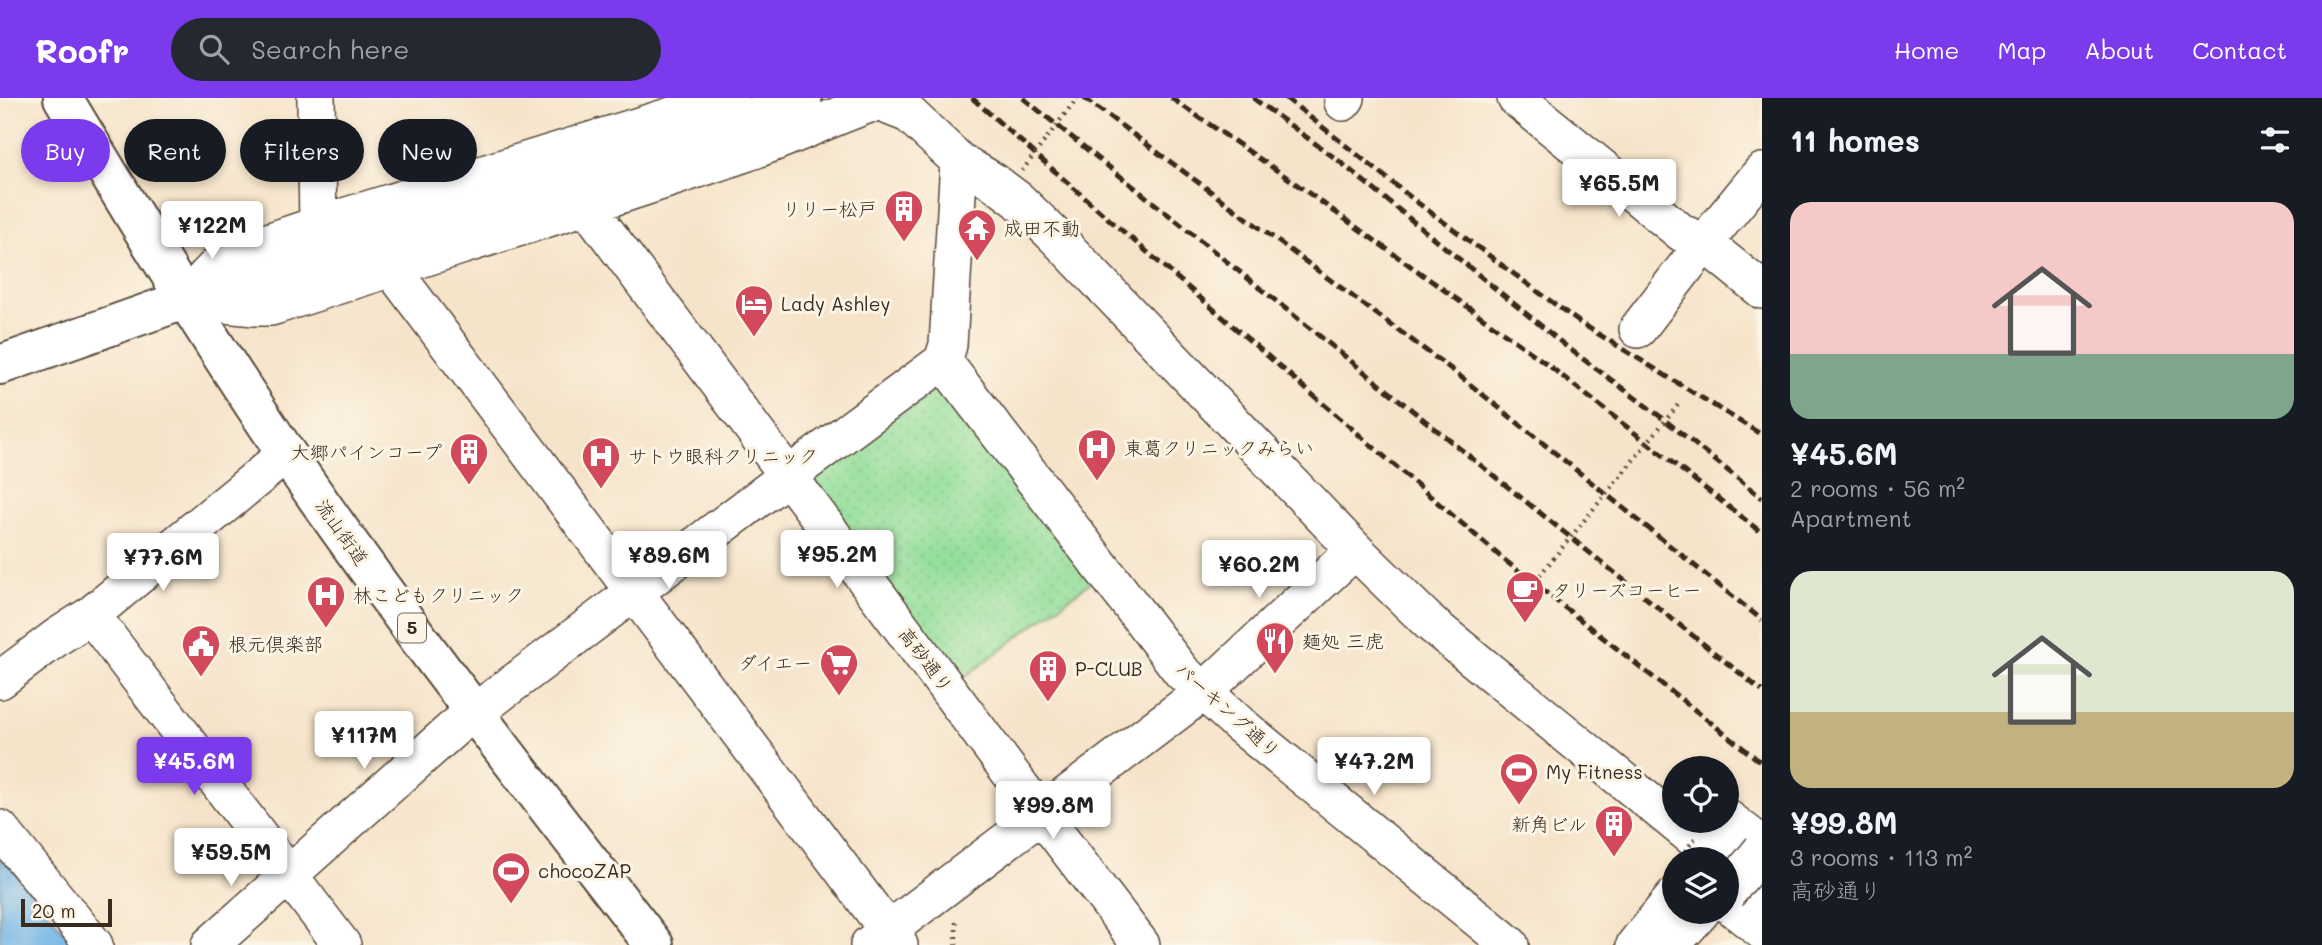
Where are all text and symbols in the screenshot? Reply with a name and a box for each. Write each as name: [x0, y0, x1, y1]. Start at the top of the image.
search box: [171, 18, 661, 81]
text: Roofr: [35, 28, 129, 71]
icon: search: [195, 30, 233, 68]
text: Search here: [251, 32, 409, 66]
text: Home: [1894, 34, 1959, 65]
text: Map: [1997, 34, 2046, 65]
text: About: [2084, 34, 2154, 65]
text: Contact: [2192, 34, 2287, 65]
chip: Buy: [21, 119, 110, 182]
chip: Rent: [124, 119, 226, 182]
chip: Filters: [240, 119, 364, 182]
chip: New: [378, 119, 477, 182]
text: 11 homes: [1790, 120, 1920, 160]
icon: filters: [2256, 121, 2294, 159]
pin: ¥65.5M: [1562, 159, 1676, 219]
text: ¥65.5M: [1578, 167, 1660, 197]
building icon: リリー松戸: [883, 188, 925, 243]
place label: リリー松戸: [782, 196, 877, 221]
pin: ¥122M: [163, 202, 261, 261]
temple icon: 成田不動: [956, 207, 998, 262]
text: ¥122M: [177, 209, 247, 239]
place label: 成田不動: [1004, 215, 1080, 240]
icon: home: [1979, 248, 2105, 374]
hotel icon: Lady Ashley: [733, 283, 775, 338]
place label: Lady Ashley: [781, 291, 890, 316]
hospital icon: 東葛クリニックみらい: [1076, 427, 1118, 482]
building icon: 大郷パインコープ: [448, 431, 490, 486]
text: ¥45.6M: [1790, 433, 1898, 473]
hospital icon: サトウ眼科クリニック: [580, 435, 622, 490]
place label: 東葛クリニックみらい: [1124, 435, 1314, 460]
place label: 大郷パインコープ: [291, 439, 442, 464]
place label: サトウ眼科クリニック: [628, 443, 818, 468]
text: 2 rooms · 56 m²: [1790, 473, 1965, 503]
street label: 流山街道: [310, 493, 374, 570]
text: Apartment: [1790, 503, 1912, 533]
pin: ¥95.2M: [780, 531, 894, 590]
pin: ¥89.6M: [612, 532, 726, 591]
pin: ¥77.6M: [106, 533, 220, 593]
text: ¥95.2M: [797, 538, 877, 568]
text: ¥89.6M: [628, 539, 710, 569]
pin: ¥60.2M: [1202, 540, 1316, 600]
text: ¥77.6M: [123, 541, 203, 571]
text: ¥60.2M: [1218, 548, 1300, 578]
cafe icon: タリーズコーヒー: [1504, 569, 1546, 624]
hospital icon: 林こどもクリニック: [305, 574, 347, 629]
place label: タリーズコーヒー: [1552, 577, 1701, 602]
place label: 林こどもクリニック: [353, 582, 524, 607]
road number: 5: [398, 614, 426, 642]
icon: home: [1979, 617, 2105, 743]
restaurant icon: 麺処 三虎: [1254, 620, 1296, 675]
street label: 高砂通り: [894, 622, 959, 698]
public building icon: 根元倶楽部: [180, 623, 222, 678]
place label: 麺処 三虎: [1302, 628, 1384, 653]
place label: 根元倶楽部: [228, 631, 323, 656]
supermarket icon: ダイエー: [818, 642, 860, 697]
building icon: P-CLUB: [1027, 648, 1069, 703]
place label: ダイエー: [738, 650, 812, 675]
place label: P-CLUB: [1075, 656, 1143, 681]
street label: パーキング通り: [1171, 656, 1286, 763]
pin: ¥117M: [315, 712, 413, 771]
text: ¥117M: [331, 719, 397, 749]
pin: ¥45.6M: [137, 738, 251, 797]
pin: ¥47.2M: [1317, 738, 1431, 797]
text: ¥45.6M: [153, 745, 235, 775]
text: ¥47.2M: [1333, 745, 1415, 775]
sports icon: My Fitness: [1498, 751, 1540, 806]
map controls: [1662, 756, 1739, 924]
button: locate: [1662, 756, 1739, 833]
place label: My Fitness: [1546, 759, 1643, 784]
pin: ¥99.8M: [996, 782, 1110, 841]
text: ¥99.8M: [1012, 789, 1094, 819]
text: ¥99.8M: [1790, 802, 1898, 842]
building icon: 新角ビル: [1593, 803, 1635, 858]
place label: 新角ビル: [1511, 811, 1587, 836]
pin: ¥59.5M: [174, 828, 288, 888]
text: ¥59.5M: [190, 836, 272, 866]
text: 3 rooms · 113 m²: [1790, 842, 1972, 872]
button: layers: [1662, 847, 1739, 924]
sports icon: chocoZAP: [490, 850, 532, 905]
place label: chocoZAP: [538, 858, 632, 883]
text: 高砂通り: [1790, 875, 1882, 905]
scale bar: [21, 896, 112, 928]
text: 20 m: [32, 898, 76, 923]

